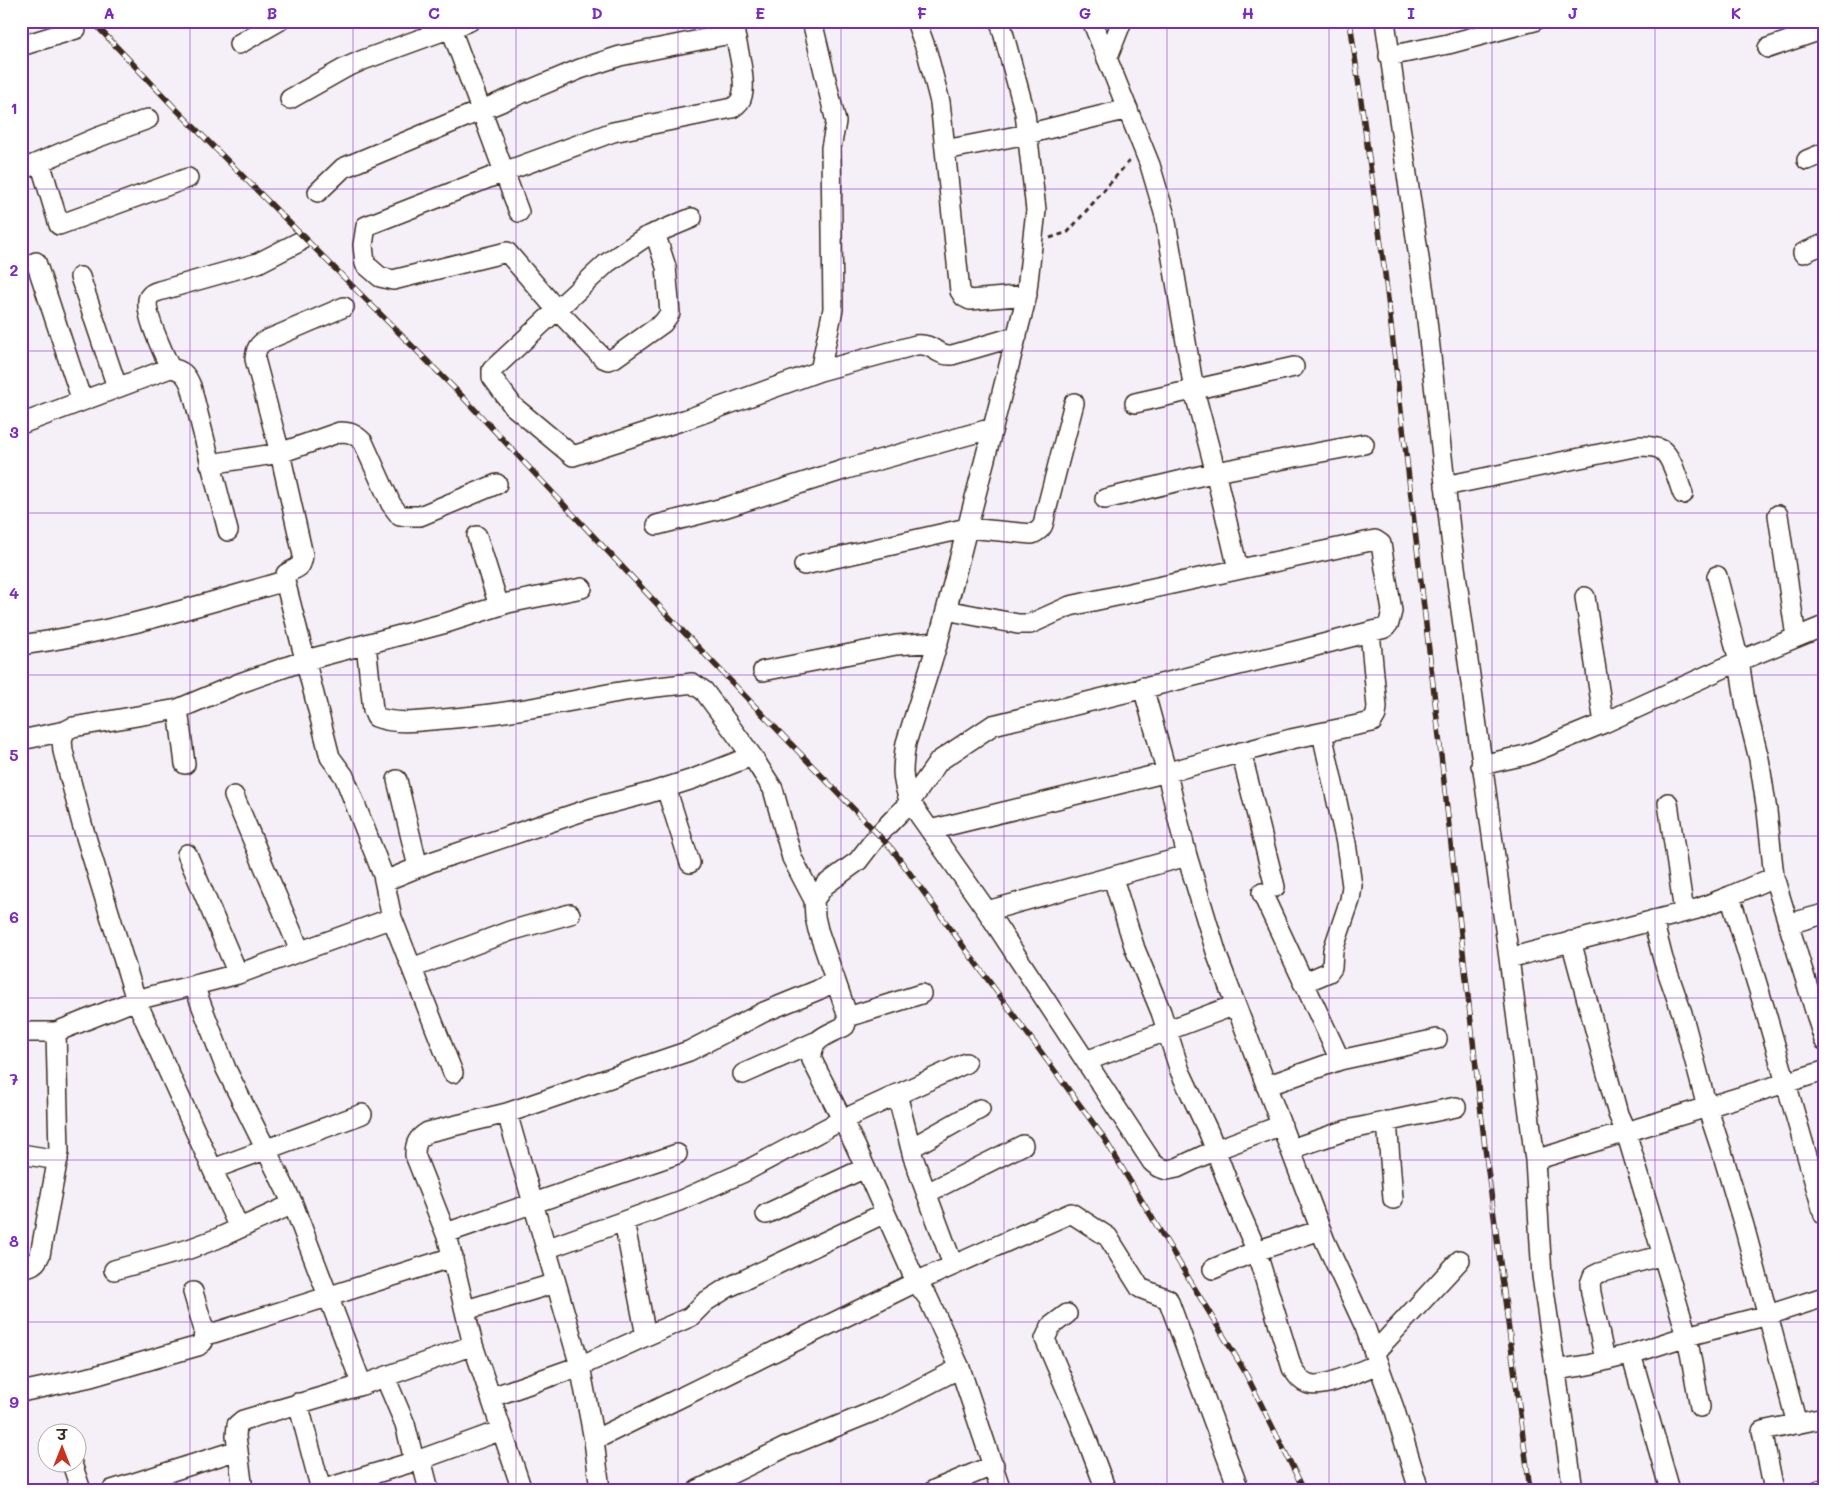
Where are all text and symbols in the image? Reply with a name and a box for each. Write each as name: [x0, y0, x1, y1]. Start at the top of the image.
text: A: [103, 2, 115, 23]
text: B: [267, 2, 277, 23]
text: C: [428, 2, 440, 23]
text: D: [591, 2, 603, 23]
text: E: [755, 2, 765, 23]
text: F: [917, 2, 927, 23]
text: G: [1079, 2, 1091, 23]
text: H: [1242, 2, 1254, 23]
text: I: [1407, 2, 1415, 23]
text: J: [1568, 2, 1578, 23]
text: K: [1731, 2, 1741, 23]
text: 1: [10, 97, 18, 118]
text: 2: [10, 259, 19, 280]
text: 3: [9, 421, 19, 442]
text: 4: [9, 582, 19, 603]
text: 5: [9, 744, 19, 765]
text: 6: [9, 906, 19, 927]
text: 7: [10, 1068, 19, 1089]
text: 8: [9, 1230, 19, 1251]
text: 9: [9, 1391, 19, 1412]
north arrow: [38, 1424, 88, 1474]
text: उ: [55, 1425, 68, 1444]

